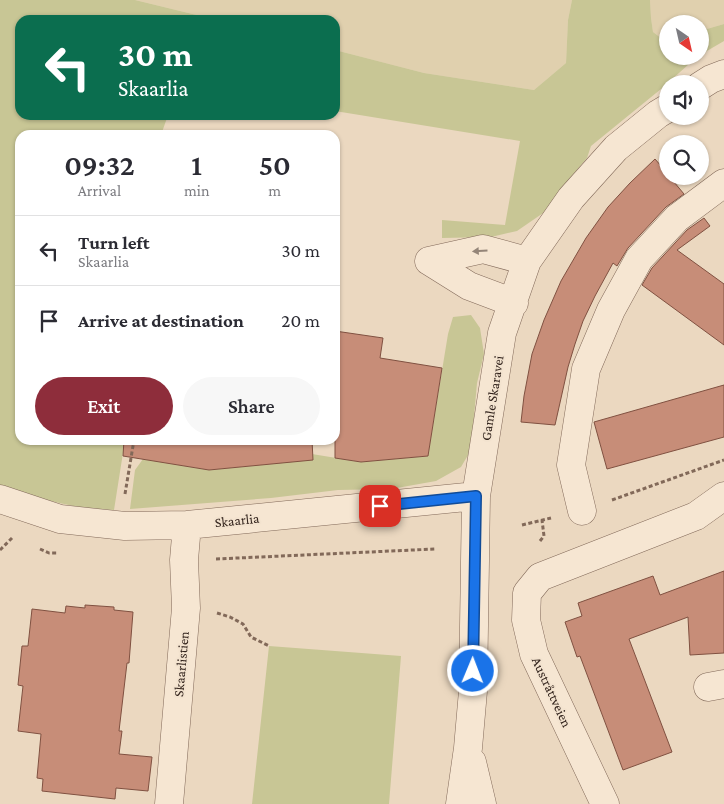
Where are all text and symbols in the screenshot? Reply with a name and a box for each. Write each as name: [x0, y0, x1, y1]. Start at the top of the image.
north arrow: [659, 15, 709, 65]
map controls: [659, 15, 709, 185]
icon: left: [35, 35, 100, 100]
text: 30 m: [118, 35, 193, 74]
button: sound: [659, 75, 709, 125]
text: Skaarlia: [118, 76, 188, 101]
button: search: [659, 135, 709, 185]
text: 09:32: [64, 148, 135, 181]
text: 1: [191, 148, 202, 181]
text: 50: [259, 148, 291, 181]
text: Arrival: [78, 182, 121, 199]
text: min: [184, 182, 210, 199]
text: m: [268, 182, 281, 199]
text: Turn left: [78, 232, 150, 253]
icon: left: [35, 237, 63, 265]
text: 30 m: [281, 240, 320, 261]
one-way arrow: [472, 247, 488, 255]
text: Skaarlia: [78, 253, 129, 270]
icon: arrive: [35, 307, 63, 335]
text: Arrive at destination: [78, 310, 244, 331]
text: 20 m: [281, 310, 320, 331]
street label: Gamle Skaravei: [477, 354, 507, 442]
button: Exit: [35, 377, 173, 435]
button: Share: [183, 377, 320, 435]
pin: [359, 485, 401, 527]
icon: arrive: [366, 492, 394, 520]
street label: Skaarlia: [214, 510, 261, 530]
street label: Skaarlistien: [170, 630, 192, 697]
position arrow: [446, 644, 498, 696]
street label: Austråttveien: [529, 654, 575, 730]

